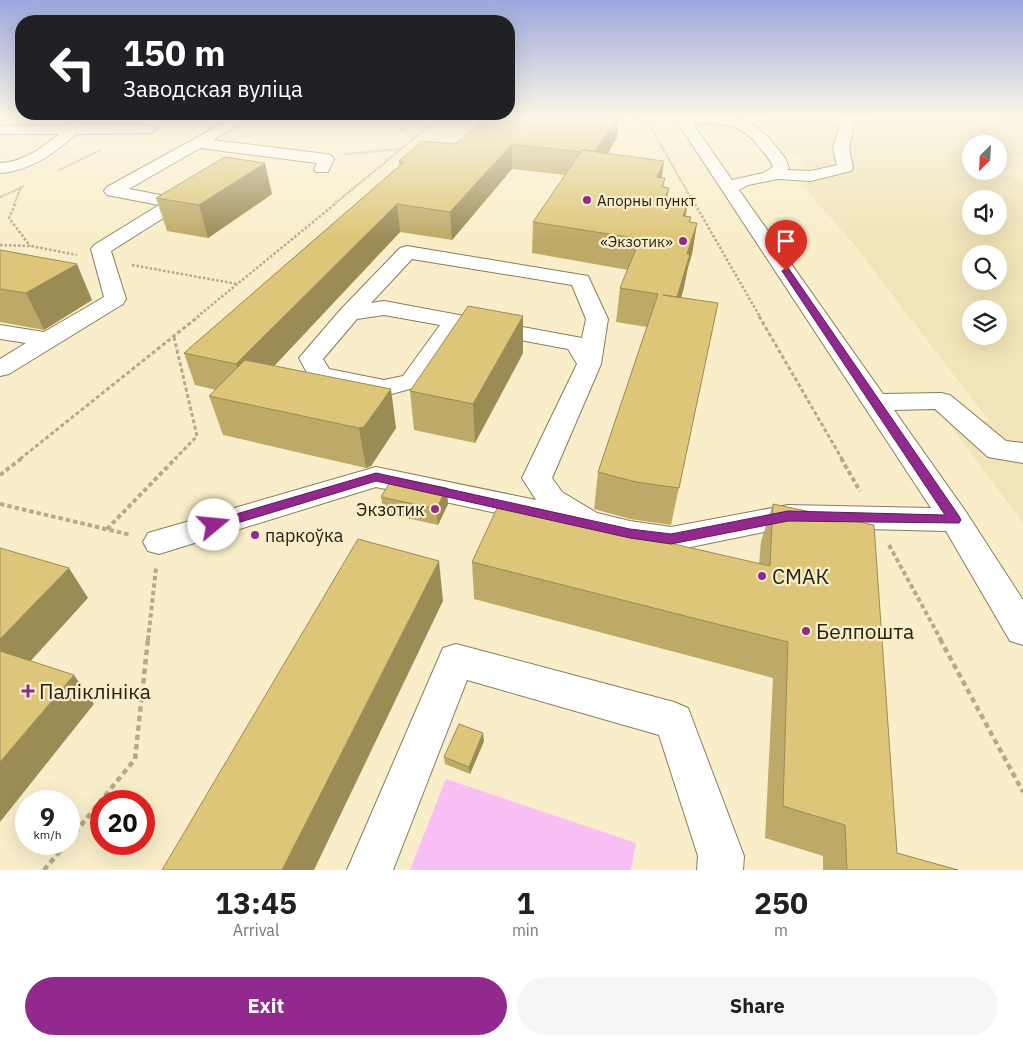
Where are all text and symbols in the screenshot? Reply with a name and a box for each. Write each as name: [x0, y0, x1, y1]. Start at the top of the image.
text: 150 m: [123, 30, 226, 76]
icon: left: [40, 35, 105, 100]
text: Заводская вуліца: [123, 74, 303, 103]
north arrow: [962, 135, 1008, 180]
map controls: [962, 135, 1007, 345]
button: sound: [962, 190, 1007, 235]
place label: Апорны пункт: [597, 191, 696, 210]
marker: Апорны пункт: [581, 194, 593, 206]
pin: [765, 220, 807, 271]
icon: arrive: [772, 227, 800, 255]
place label: «Экзотик»: [600, 232, 673, 251]
marker: «Экзотик»: [677, 235, 689, 247]
button: search: [962, 245, 1007, 290]
button: layers: [962, 300, 1007, 345]
position arrow: [187, 498, 239, 550]
place label: Экзотик: [356, 498, 425, 521]
marker: Экзотик: [429, 503, 441, 515]
place label: паркоўка: [265, 524, 344, 547]
marker: паркоўка: [249, 529, 261, 541]
place label: СМАК: [772, 562, 830, 590]
marker: СМАК: [756, 570, 768, 582]
place label: Белпошта: [816, 617, 914, 645]
marker: Белпошта: [800, 625, 812, 637]
place label: Паліклініка: [39, 677, 151, 705]
marker: Паліклініка: [21, 684, 35, 698]
speed limit sign: 20: [90, 790, 155, 855]
text: 9: [40, 800, 55, 833]
text: km/h: [33, 827, 62, 842]
text: 13:45: [215, 883, 297, 922]
text: 1: [516, 883, 534, 922]
text: 250: [754, 883, 808, 922]
text: Arrival: [233, 920, 279, 940]
text: min: [512, 920, 539, 940]
text: m: [774, 920, 788, 940]
button: Exit: [25, 977, 507, 1035]
button: Share: [517, 977, 998, 1035]

